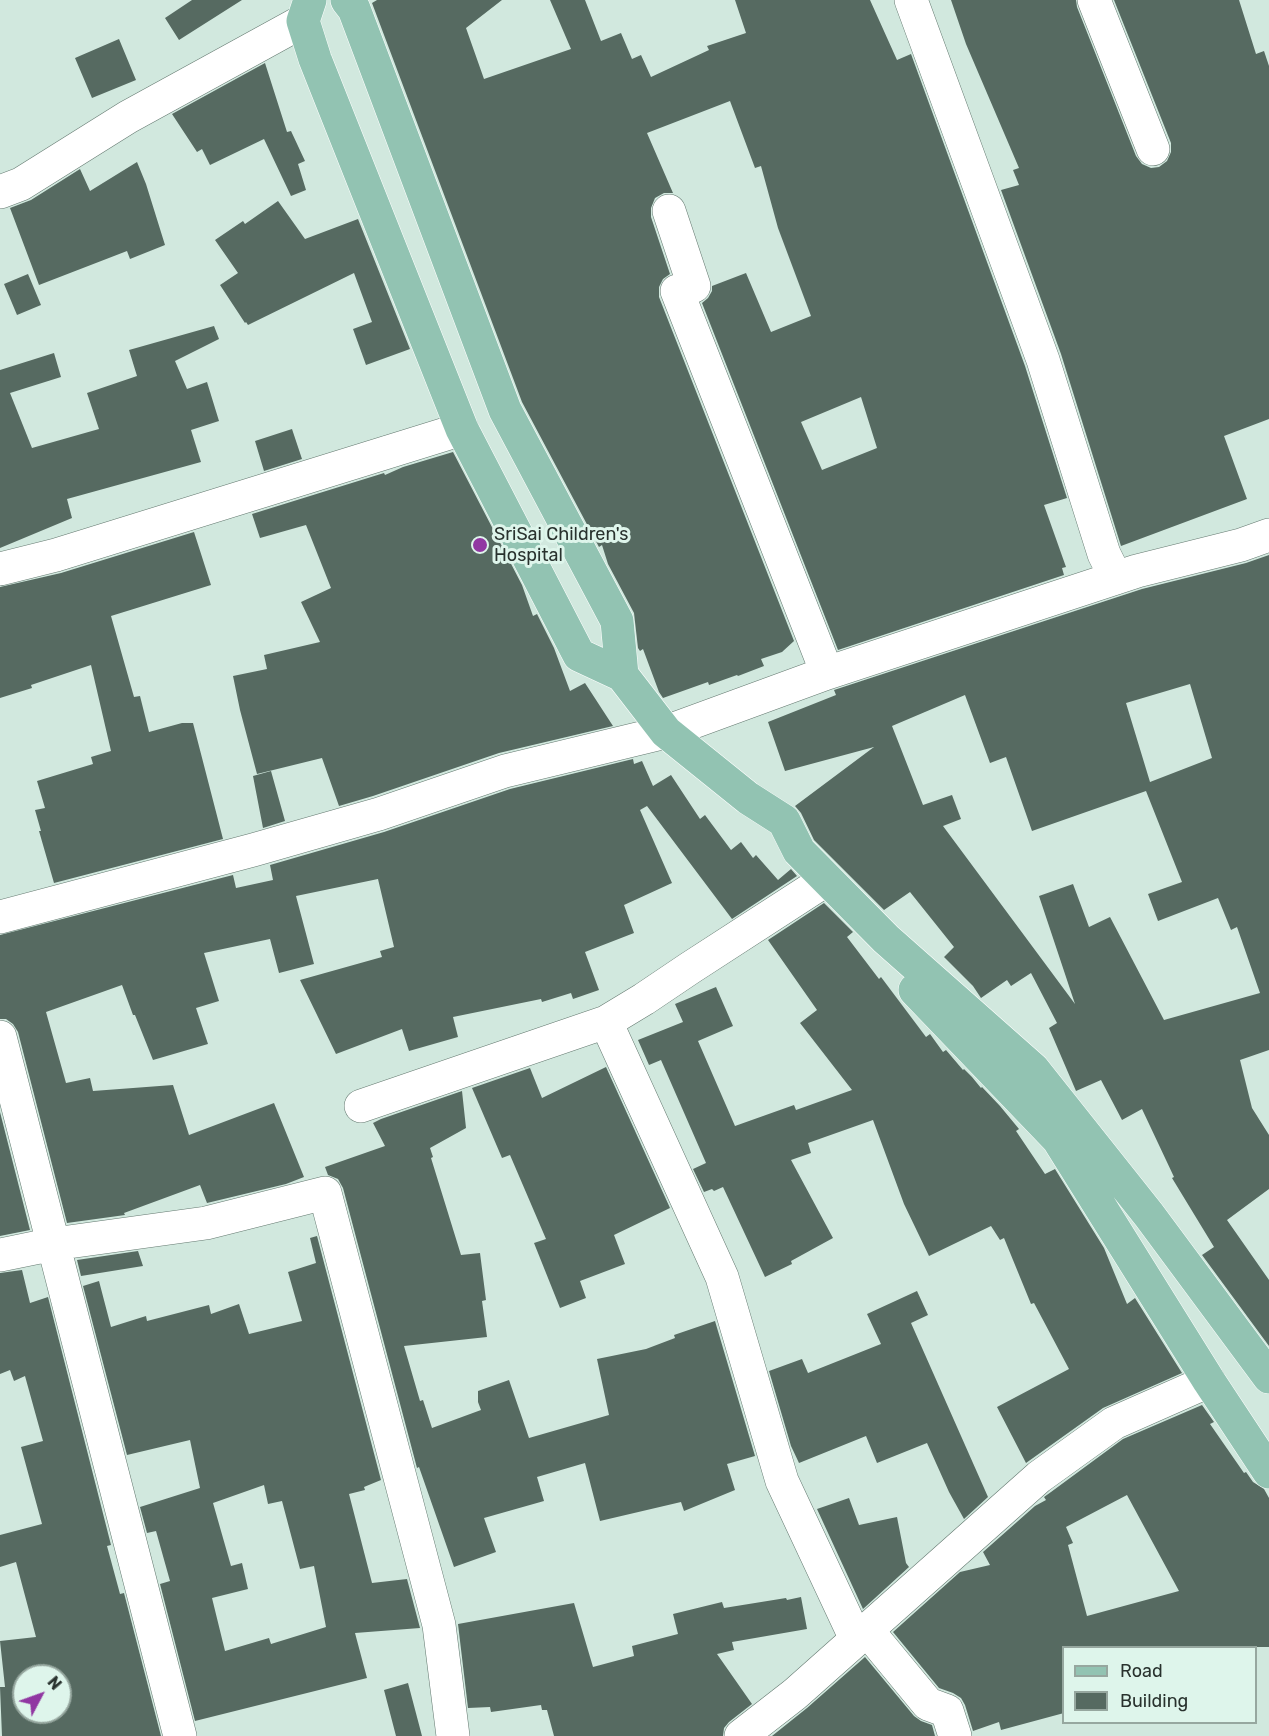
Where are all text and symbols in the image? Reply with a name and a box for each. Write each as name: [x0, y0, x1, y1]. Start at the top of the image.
place label: SriSai Children's Hospital: [494, 524, 629, 566]
marker: SriSai Children's Hospital: [471, 536, 489, 554]
legend: [1062, 1646, 1257, 1724]
text: Road: [1120, 1660, 1163, 1682]
north arrow: [12, 1664, 72, 1724]
text: N: [44, 1673, 65, 1694]
text: Building: [1120, 1690, 1188, 1712]

